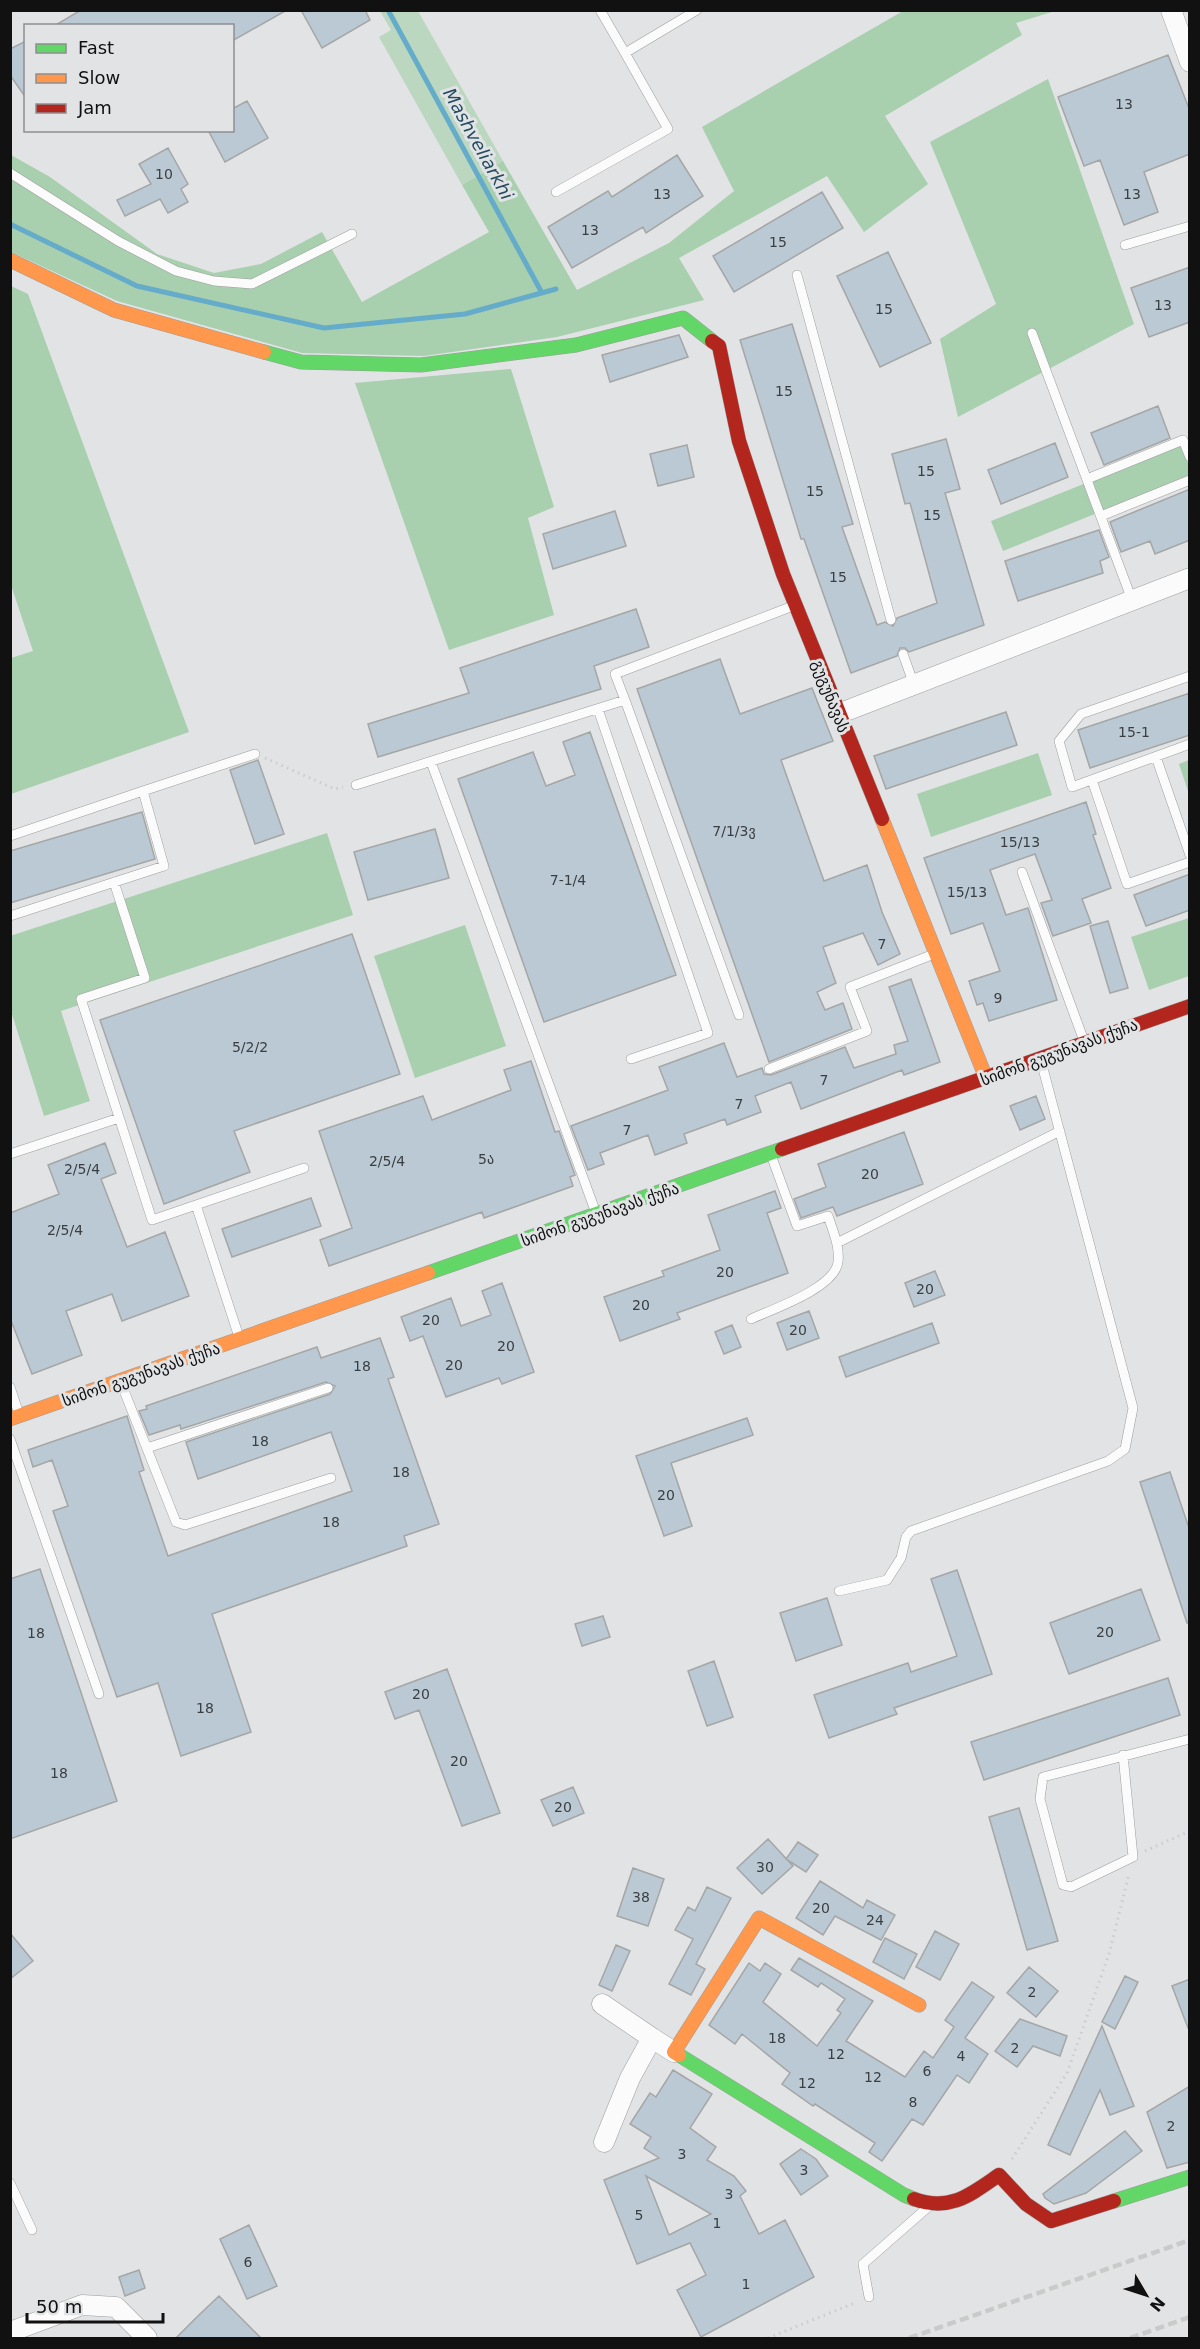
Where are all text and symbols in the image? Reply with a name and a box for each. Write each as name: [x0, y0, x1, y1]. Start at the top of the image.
legend: [24, 24, 234, 132]
text: Fast: [78, 37, 114, 58]
text: Slow: [78, 67, 120, 88]
water label: Mashveliarkhi: [439, 84, 518, 203]
house number: 13: [1115, 96, 1133, 112]
text: Jam: [77, 97, 112, 118]
house number: 10: [155, 166, 173, 182]
house number: 13: [653, 186, 671, 202]
house number: 13: [1123, 186, 1141, 202]
house number: 13: [581, 222, 599, 238]
house number: 15: [769, 234, 787, 250]
house number: 13: [1154, 297, 1172, 313]
house number: 15: [875, 301, 893, 317]
house number: 15: [775, 383, 793, 399]
house number: 15: [917, 463, 935, 479]
house number: 15: [806, 483, 824, 499]
house number: 15: [923, 507, 941, 523]
house number: 15: [829, 569, 847, 585]
street label: გუგუნავას: [808, 657, 853, 735]
house number: 15-1: [1118, 724, 1150, 740]
house number: 7/1/3ვ: [712, 823, 756, 839]
house number: 15/13: [1000, 834, 1040, 850]
house number: 7-1/4: [550, 872, 586, 888]
house number: 15/13: [947, 884, 987, 900]
house number: 7: [878, 936, 886, 952]
house number: 9: [994, 990, 1002, 1006]
street label: სიმონ გუგუნავას ქუჩა: [978, 1015, 1140, 1090]
house number: 5/2/2: [232, 1039, 268, 1055]
house number: 7: [820, 1072, 828, 1088]
house number: 7: [735, 1096, 743, 1112]
house number: 7: [623, 1122, 631, 1138]
house number: 5ა: [478, 1151, 494, 1167]
house number: 2/5/4: [369, 1153, 405, 1169]
house number: 2/5/4: [64, 1161, 100, 1177]
house number: 20: [861, 1166, 879, 1182]
street label: სიმონ გუგუნავას ქუჩა: [519, 1179, 682, 1250]
house number: 2/5/4: [47, 1222, 83, 1238]
house number: 20: [716, 1264, 734, 1280]
house number: 20: [916, 1281, 934, 1297]
house number: 20: [632, 1297, 650, 1313]
house number: 20: [422, 1312, 440, 1328]
house number: 20: [789, 1322, 807, 1338]
house number: 20: [497, 1338, 515, 1354]
street label: სიმონ გუგუნავას ქუჩა: [60, 1339, 223, 1410]
house number: 20: [445, 1357, 463, 1373]
house number: 18: [353, 1358, 371, 1374]
house number: 18: [251, 1433, 269, 1449]
house number: 18: [392, 1464, 410, 1480]
house number: 20: [657, 1487, 675, 1503]
house number: 18: [322, 1514, 340, 1530]
house number: 20: [1096, 1624, 1114, 1640]
house number: 18: [27, 1625, 45, 1641]
house number: 20: [412, 1686, 430, 1702]
house number: 18: [196, 1700, 214, 1716]
house number: 20: [450, 1753, 468, 1769]
house number: 18: [50, 1765, 68, 1781]
house number: 20: [554, 1799, 572, 1815]
house number: 30: [756, 1859, 774, 1875]
house number: 38: [632, 1889, 650, 1905]
house number: 20: [812, 1900, 830, 1916]
house number: 24: [866, 1912, 884, 1928]
house number: 2: [1028, 1984, 1036, 2000]
house number: 18: [768, 2030, 786, 2046]
house number: 2: [1011, 2040, 1019, 2056]
house number: 12: [827, 2046, 845, 2062]
house number: 4: [957, 2048, 966, 2064]
house number: 6: [923, 2063, 932, 2079]
house number: 12: [864, 2069, 882, 2085]
house number: 12: [798, 2075, 816, 2091]
house number: 8: [909, 2094, 917, 2110]
house number: 2: [1167, 2118, 1175, 2134]
house number: 3: [678, 2146, 686, 2162]
house number: 3: [800, 2162, 808, 2178]
house number: 3: [725, 2186, 733, 2202]
house number: 5: [635, 2207, 643, 2223]
house number: 1: [713, 2215, 721, 2231]
house number: 6: [244, 2254, 253, 2270]
north arrow: [1116, 2265, 1176, 2325]
house number: 1: [742, 2276, 750, 2292]
scale bar: [27, 2286, 164, 2324]
text: N: [1146, 2293, 1169, 2315]
text: 50 m: [36, 2296, 82, 2317]

